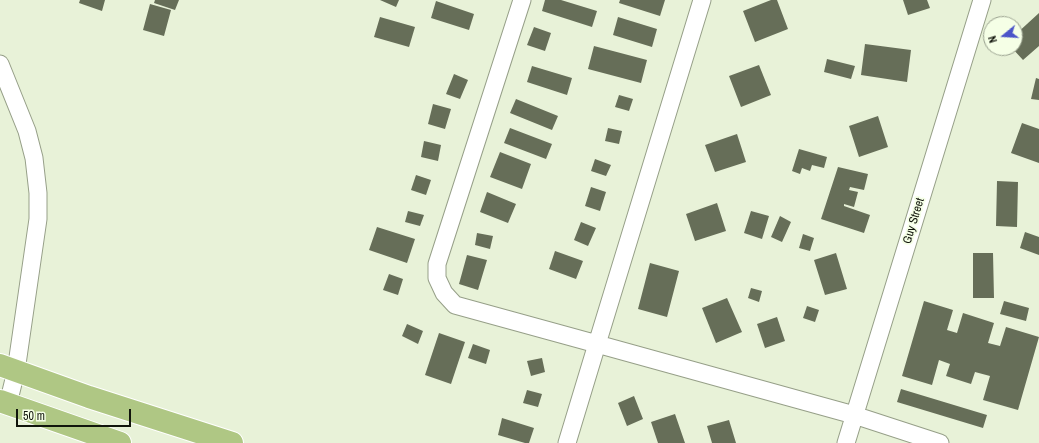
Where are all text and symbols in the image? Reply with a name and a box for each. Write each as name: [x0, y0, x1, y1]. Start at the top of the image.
north arrow: [983, 16, 1023, 56]
text: N: [985, 34, 1000, 45]
street label: Guy Street: [900, 196, 928, 246]
scale bar: [18, 401, 133, 427]
text: 50 m: [23, 408, 45, 424]

